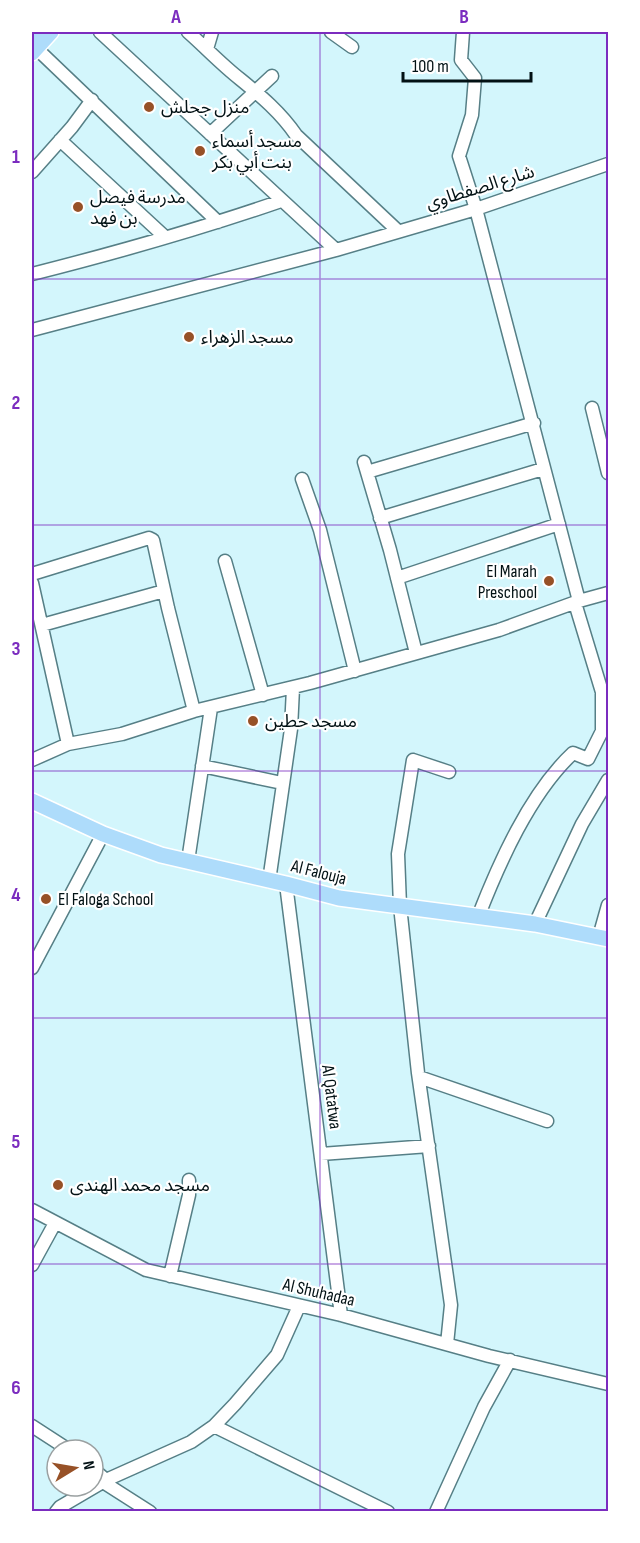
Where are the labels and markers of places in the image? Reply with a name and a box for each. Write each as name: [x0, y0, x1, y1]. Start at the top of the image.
place label: منزل جحلش: [161, 97, 249, 118]
marker: منزل جحلش: [142, 100, 156, 114]
place label: مسجد أسماء بنت أبي بكر: [211, 130, 302, 175]
marker: مسجد أسماء بنت أبي بكر: [193, 144, 207, 158]
place label: مدرسة فيصل بن فهد: [90, 187, 186, 229]
marker: مدرسة فيصل بن فهد: [71, 200, 85, 214]
place label: مسجد الزهراء: [201, 327, 294, 348]
marker: مسجد الزهراء: [182, 330, 196, 344]
place label: El Marah Preschool: [478, 561, 537, 603]
marker: El Marah Preschool: [542, 574, 556, 588]
place label: مسجد حطين: [265, 711, 357, 732]
marker: مسجد حطين: [246, 714, 260, 728]
place label: El Faloga School: [58, 889, 153, 910]
marker: El Faloga School: [39, 892, 53, 906]
place label: مسجد محمد الهندى: [70, 1175, 210, 1196]
marker: مسجد محمد الهندى: [51, 1178, 65, 1192]

